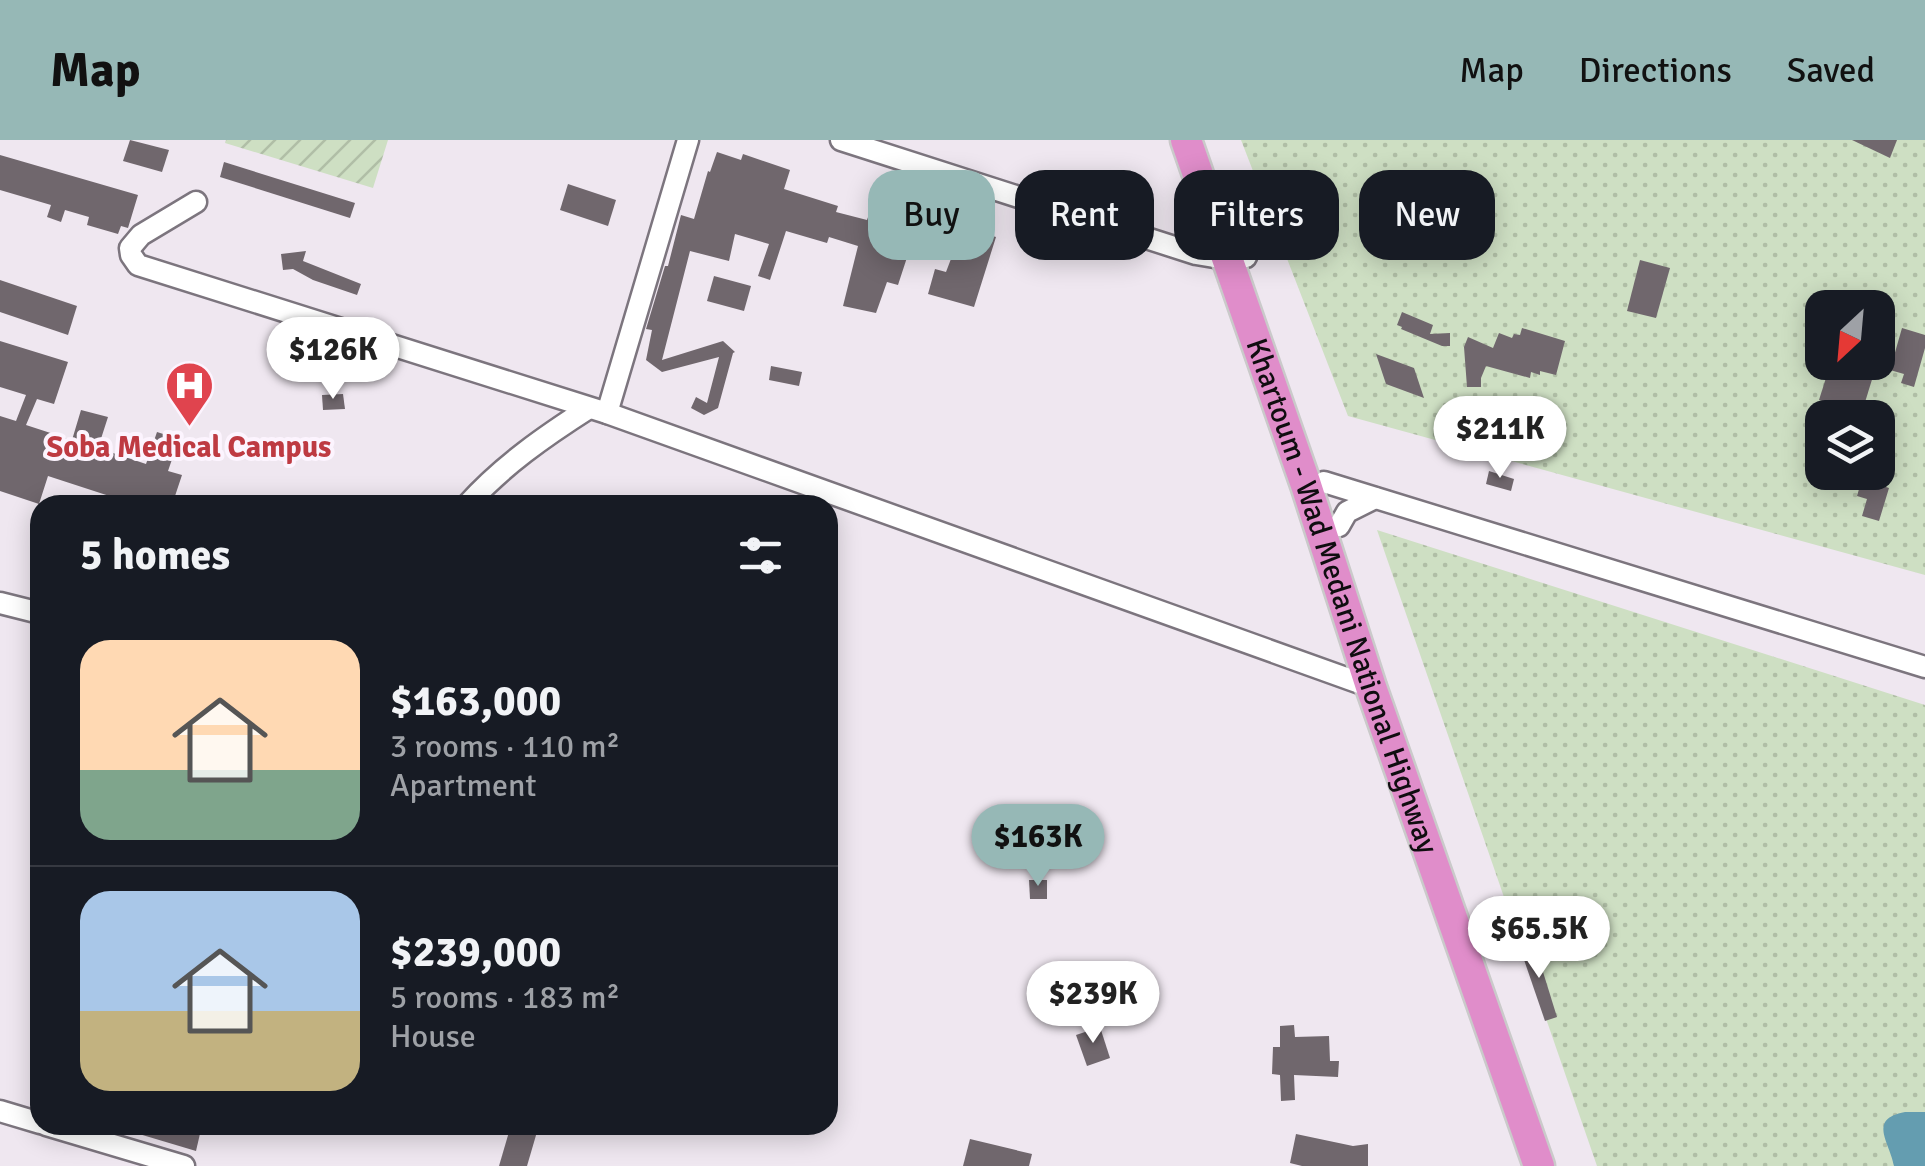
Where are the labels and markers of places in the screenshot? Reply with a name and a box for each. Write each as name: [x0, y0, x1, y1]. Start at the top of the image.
pin: $126K: [263, 317, 403, 402]
hospital icon: Soba Medical Campus: [163, 360, 215, 428]
pin: $211K: [1430, 396, 1570, 481]
place label: Soba Medical Campus: [47, 429, 331, 466]
pin: $163K: [968, 804, 1108, 889]
pin: $65.5K: [1458, 896, 1620, 981]
pin: $239K: [1023, 961, 1163, 1046]

